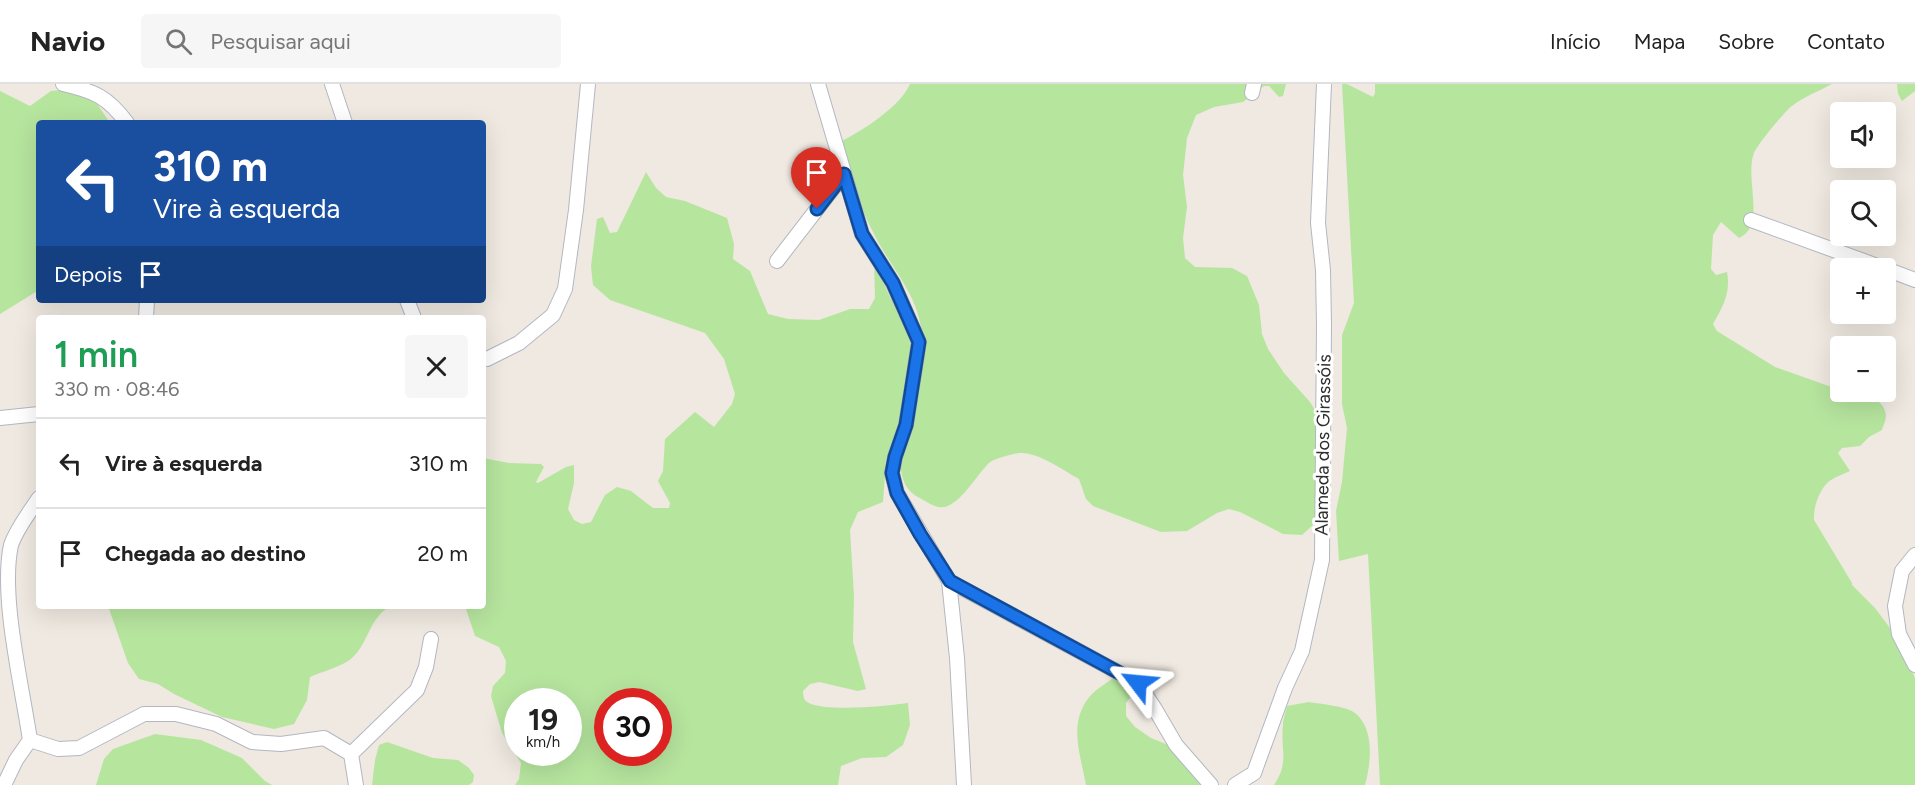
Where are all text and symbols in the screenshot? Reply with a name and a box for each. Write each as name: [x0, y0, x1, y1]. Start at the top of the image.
search box: [141, 14, 561, 68]
text: Navio: [30, 24, 105, 58]
icon: search: [162, 25, 195, 58]
text: Pesquisar aqui: [210, 28, 351, 55]
text: Início: [1550, 29, 1601, 54]
text: Mapa: [1634, 29, 1685, 54]
text: Sobre: [1718, 29, 1774, 54]
text: Contato: [1807, 29, 1885, 54]
map controls: [1830, 102, 1896, 402]
button: sound: [1830, 102, 1896, 168]
text: 310 m: [153, 141, 268, 192]
icon: left: [54, 144, 132, 222]
pin: [791, 147, 842, 209]
icon: arrive: [800, 156, 833, 189]
button: search: [1830, 180, 1896, 246]
text: Vire à esquerda: [153, 192, 340, 225]
icon: arrive: [134, 258, 167, 291]
button: +: [1830, 258, 1896, 324]
text: Depois: [54, 261, 122, 288]
text: 1 min: [54, 333, 138, 376]
button: close: [405, 335, 468, 398]
button: −: [1830, 336, 1896, 402]
street label: Alameda dos Girassóis: [1310, 354, 1336, 536]
text: 330 m · 08:46: [54, 377, 179, 401]
icon: left: [54, 447, 87, 480]
text: Vire à esquerda: [105, 450, 263, 477]
text: 310 m: [409, 450, 468, 477]
icon: arrive: [54, 537, 87, 570]
text: Chegada ao destino: [105, 540, 306, 567]
text: 20 m: [417, 540, 468, 567]
position arrow: [1106, 651, 1170, 715]
speed limit sign: 30: [594, 688, 672, 766]
text: 19: [528, 701, 558, 738]
text: km/h: [526, 733, 560, 751]

